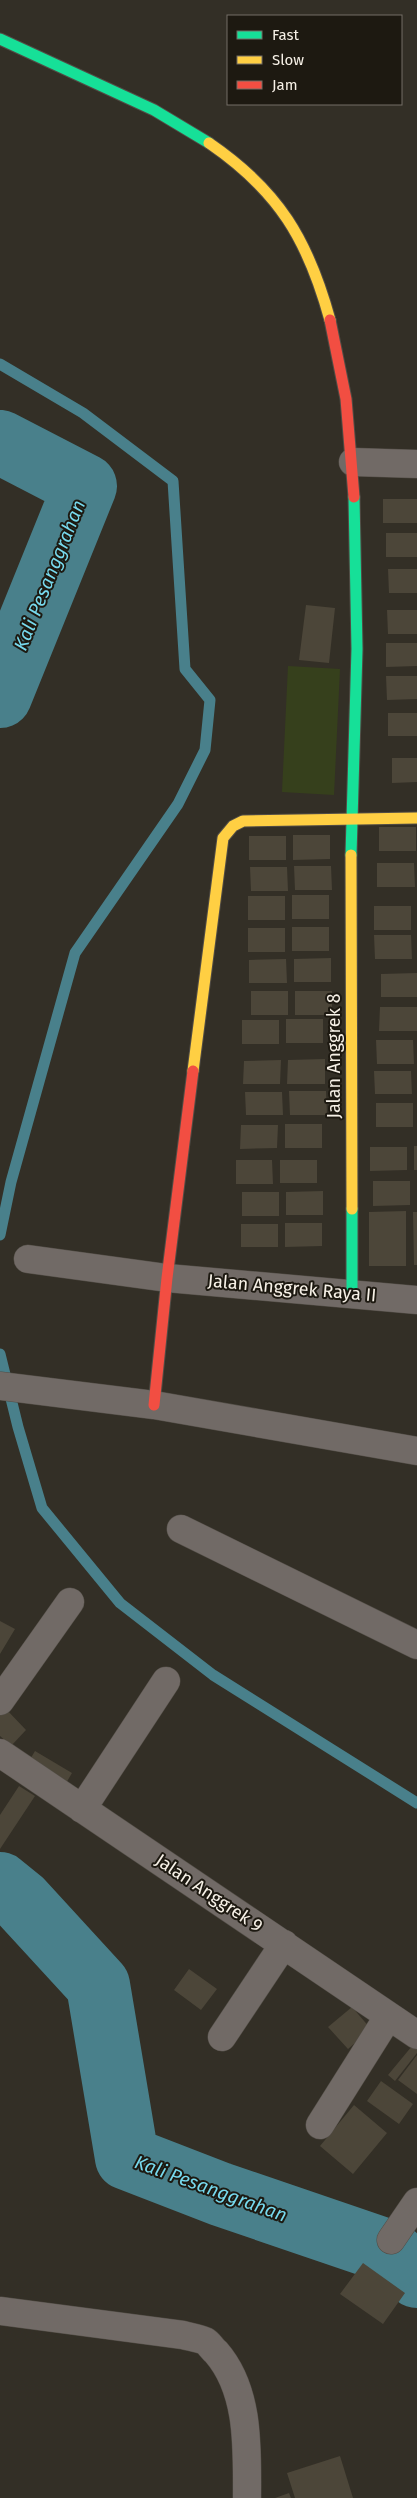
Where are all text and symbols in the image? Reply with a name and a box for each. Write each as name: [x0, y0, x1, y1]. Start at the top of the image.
legend: [227, 15, 402, 105]
text: Fast: [272, 26, 299, 44]
text: Slow: [272, 51, 304, 69]
text: Jam: [272, 76, 298, 94]
water label: Kali Pesanggrahan: [9, 496, 90, 654]
street label: Jalan Anggrek 8: [323, 993, 345, 1119]
street label: Jalan Anggrek Raya II: [207, 1270, 377, 1306]
street label: Jalan Anggrek 9: [151, 1849, 267, 1937]
water label: Kali Pesanggrahan: [131, 2150, 290, 2227]

